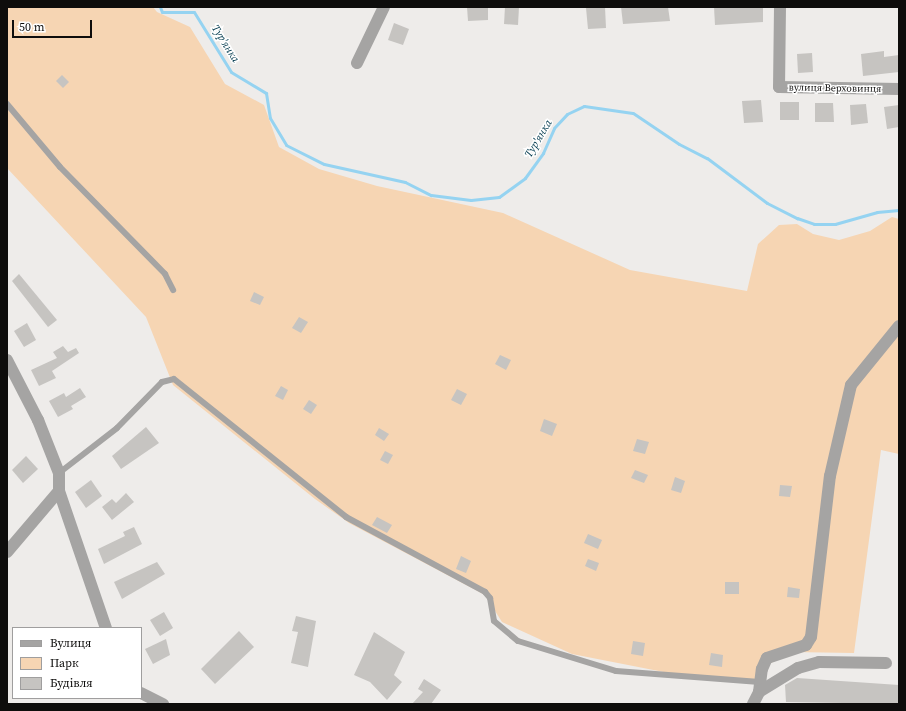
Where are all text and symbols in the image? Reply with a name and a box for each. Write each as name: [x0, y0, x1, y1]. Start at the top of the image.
scale bar: [14, 12, 94, 38]
text: 50 m: [19, 19, 45, 35]
water label: Тур'янка: [208, 23, 242, 65]
street label: вулиця Верховинця: [788, 81, 882, 95]
water label: Тур'янка: [523, 118, 555, 160]
legend: [12, 627, 142, 699]
text: Вулиця: [50, 635, 91, 651]
text: Парк: [50, 655, 79, 671]
text: Будівля: [50, 675, 93, 691]

